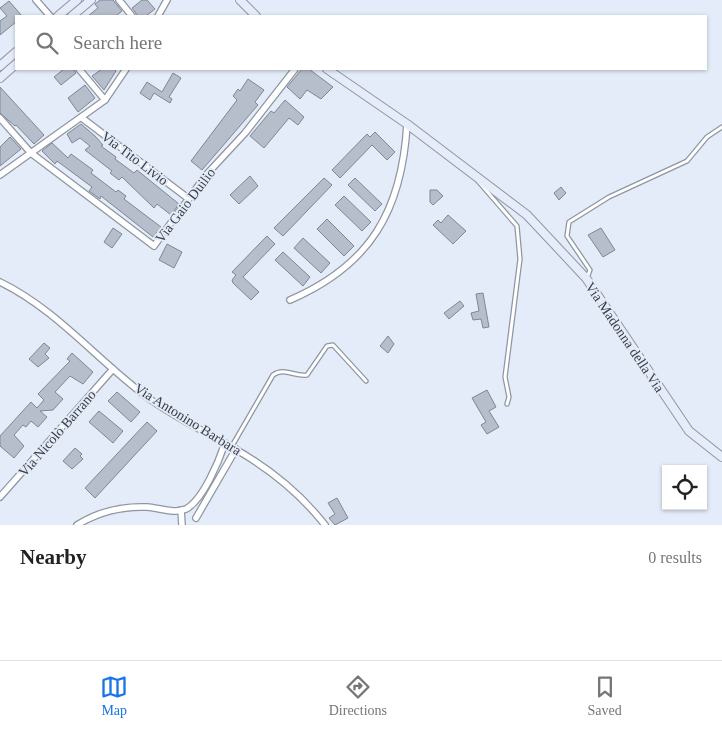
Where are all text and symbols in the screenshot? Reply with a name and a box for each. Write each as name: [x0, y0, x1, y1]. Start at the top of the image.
search box: [15, 15, 707, 70]
icon: search: [33, 29, 61, 57]
text: Search here: [73, 32, 162, 53]
street label: Via Tito Livio: [99, 129, 171, 188]
street label: Via Gaio Duilio: [153, 165, 218, 246]
street label: Via Madonna della Via: [582, 280, 667, 396]
street label: Via Antonino Barbara: [132, 381, 244, 459]
street label: Via Nicolò Barrano: [16, 387, 99, 480]
map controls: [662, 465, 707, 510]
button: locate: [662, 465, 707, 510]
text: Nearby: [20, 545, 87, 569]
text: 0 results: [648, 549, 702, 566]
tab: Map: [100, 673, 128, 719]
tab: Directions: [329, 673, 387, 719]
tab: Saved: [588, 673, 622, 719]

